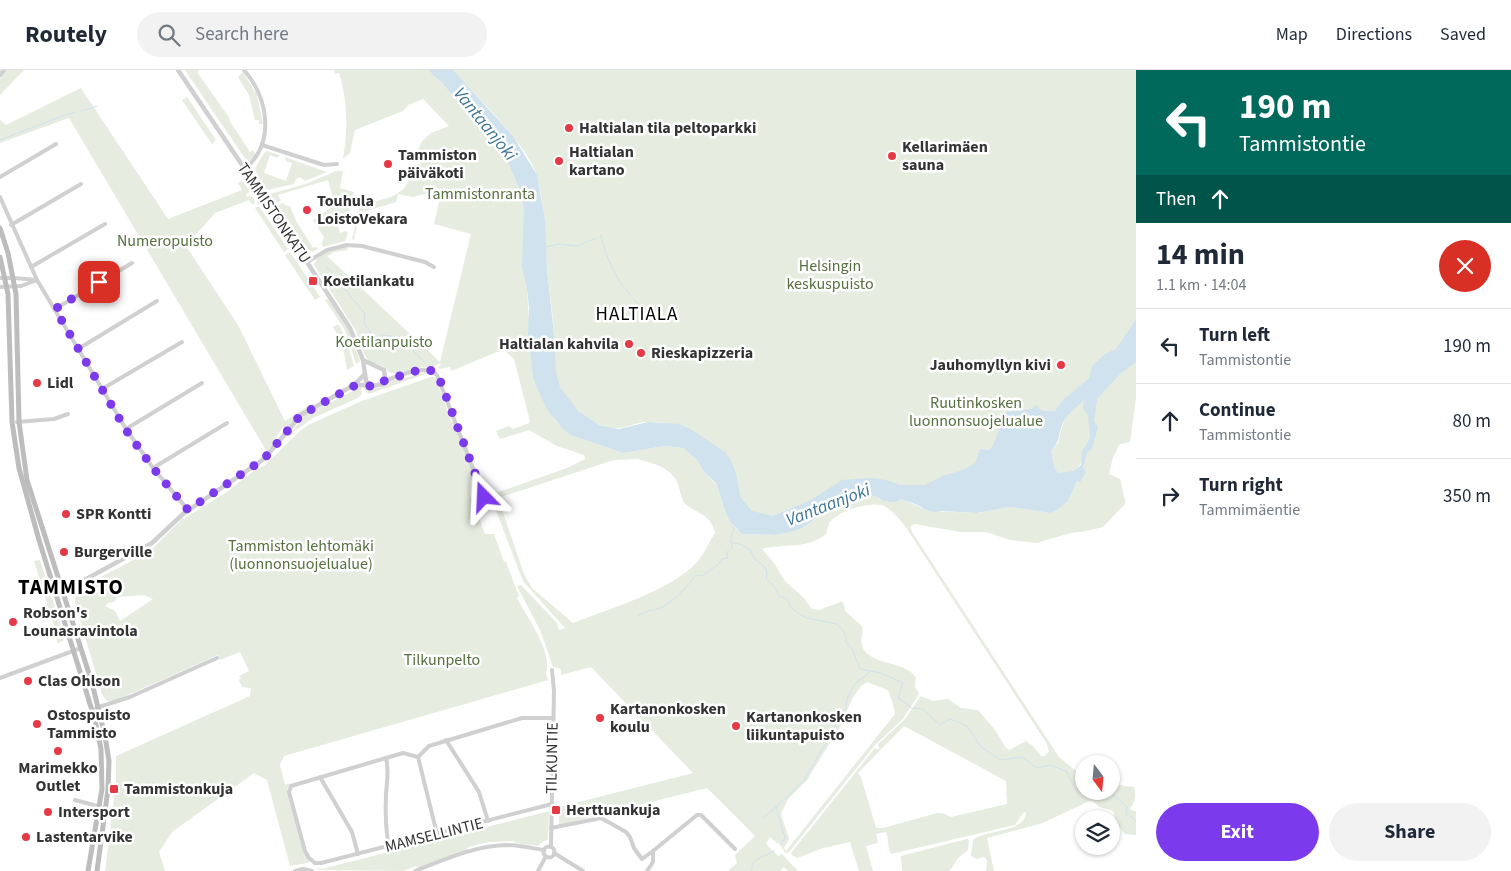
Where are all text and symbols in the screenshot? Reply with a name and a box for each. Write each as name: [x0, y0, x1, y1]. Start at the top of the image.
search box: [137, 12, 487, 57]
text: Routely: [25, 17, 107, 52]
icon: search: [155, 21, 183, 49]
text: Search here: [195, 21, 289, 48]
text: Map: [1276, 22, 1308, 47]
text: Directions: [1336, 22, 1412, 47]
text: Saved: [1440, 22, 1486, 47]
water label: Vantaanjoki: [448, 82, 523, 167]
text: 190 m: [1239, 82, 1331, 132]
icon: left: [1156, 90, 1221, 155]
place label: Haltialan tila peltoparkki: [579, 117, 756, 139]
marker: Haltialan tila peltoparkki: [563, 122, 575, 134]
text: Tammistontie: [1239, 128, 1366, 160]
place label: Kellarimäen sauna: [902, 136, 988, 176]
place label: Haltialan kartano: [569, 141, 634, 181]
place label: Tammiston päiväkoti: [398, 144, 477, 184]
marker: Kellarimäen sauna: [886, 150, 898, 162]
marker: Haltialan kartano: [553, 155, 565, 167]
street label: TAMMISTONKATU: [232, 158, 316, 268]
marker: Tammiston päiväkoti: [382, 158, 394, 170]
park label: Tammistonranta: [425, 183, 535, 205]
icon: ahead: [1206, 185, 1234, 213]
text: Then: [1156, 186, 1196, 213]
place label: Touhula LoistoVekara: [317, 190, 408, 230]
marker: Touhula LoistoVekara: [301, 204, 313, 216]
park label: Numeropuisto: [117, 230, 213, 252]
text: 14 min: [1156, 233, 1245, 276]
button: close: [1439, 240, 1491, 292]
park label: Helsingin keskuspuisto: [786, 255, 874, 295]
pin: [78, 261, 120, 303]
icon: arrive: [85, 268, 113, 296]
place label: Koetilankatu: [323, 270, 414, 292]
text: 1.1 km · 14:04: [1156, 274, 1246, 296]
marker: Koetilankatu: [307, 275, 319, 287]
district label: HALTIALA: [596, 301, 678, 328]
text: Turn left: [1199, 322, 1270, 349]
park label: Koetilanpuisto: [335, 331, 433, 353]
icon: left: [1156, 332, 1184, 360]
place label: Haltialan kahvila: [499, 333, 619, 355]
text: 190 m: [1443, 333, 1491, 360]
marker: Haltialan kahvila: [623, 338, 635, 350]
place label: Rieskapizzeria: [651, 342, 753, 364]
marker: Rieskapizzeria: [635, 347, 647, 359]
text: Tammistontie: [1199, 349, 1291, 371]
place label: Jauhomyllyn kivi: [929, 354, 1051, 376]
marker: Jauhomyllyn kivi: [1055, 359, 1067, 371]
place label: Lidl: [47, 372, 74, 394]
marker: Lidl: [31, 377, 43, 389]
park label: Ruutinkosken luonnonsuojelualue: [909, 392, 1043, 432]
text: Continue: [1199, 397, 1276, 424]
icon: ahead: [1156, 407, 1184, 435]
text: 80 m: [1453, 408, 1491, 435]
text: Tammistontie: [1199, 424, 1291, 446]
position arrow: [457, 470, 509, 522]
text: Turn right: [1199, 472, 1283, 499]
water label: Vantaanjoki: [782, 477, 874, 532]
icon: right: [1156, 482, 1184, 510]
text: 350 m: [1443, 483, 1491, 510]
text: Tammimäentie: [1199, 499, 1300, 521]
place label: SPR Kontti: [76, 503, 151, 525]
marker: SPR Kontti: [60, 508, 72, 520]
park label: Tammiston lehtomäki (luonnonsuojelualue): [228, 535, 374, 575]
place label: Burgerville: [74, 541, 152, 563]
marker: Burgerville: [58, 546, 70, 558]
district label: TAMMISTO: [18, 572, 124, 602]
place label: Robson's Lounasravintola: [23, 602, 138, 642]
marker: Robson's Lounasravintola: [7, 616, 19, 628]
park label: Tilkunpelto: [404, 649, 480, 671]
place label: Clas Ohlson: [38, 670, 120, 692]
marker: Clas Ohlson: [22, 675, 34, 687]
place label: Kartanonkosken koulu: [610, 698, 726, 738]
place label: Ostospuisto Tammisto: [47, 704, 131, 744]
place label: Kartanonkosken liikuntapuisto: [746, 706, 862, 746]
marker: Kartanonkosken koulu: [594, 712, 606, 724]
marker: Ostospuisto Tammisto: [31, 718, 43, 730]
marker: Kartanonkosken liikuntapuisto: [730, 720, 742, 732]
street label: TILKUNTIE: [540, 722, 564, 794]
marker: Marimekko Outlet: [52, 745, 64, 757]
north arrow: [1075, 755, 1120, 800]
map controls: [1075, 755, 1120, 855]
place label: Marimekko Outlet: [18, 757, 98, 797]
place label: Tammistonkuja: [124, 778, 233, 800]
marker: Tammistonkuja: [108, 783, 120, 795]
place label: Herttuankuja: [566, 799, 661, 821]
place label: Intersport: [58, 801, 130, 823]
button: Exit: [1156, 803, 1319, 861]
button: Share: [1329, 803, 1491, 861]
marker: Herttuankuja: [550, 804, 562, 816]
marker: Intersport: [42, 806, 54, 818]
button: layers: [1075, 810, 1120, 855]
street label: MAMSELLINTIE: [383, 812, 485, 858]
place label: Lastentarvike: [36, 826, 133, 848]
marker: Lastentarvike: [20, 831, 32, 843]

